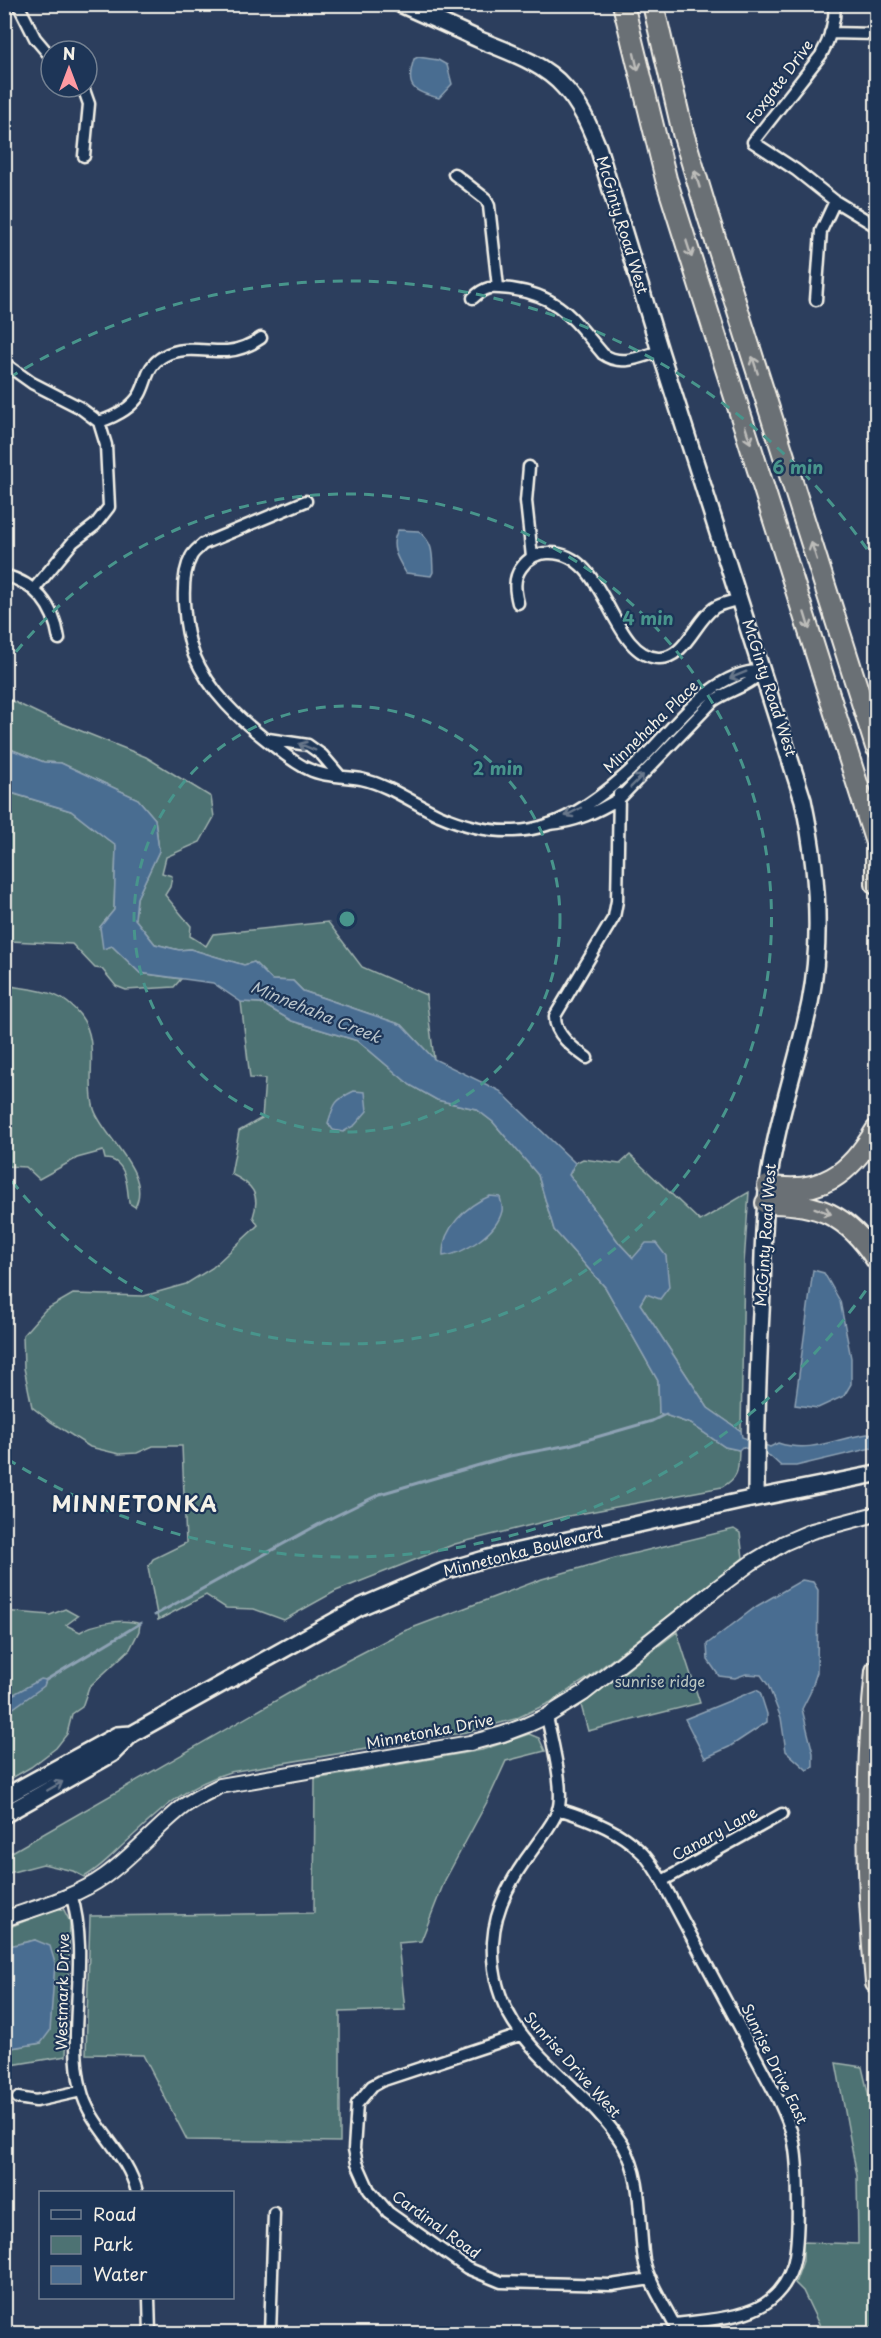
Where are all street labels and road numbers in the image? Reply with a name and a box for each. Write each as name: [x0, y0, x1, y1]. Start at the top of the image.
street label: Foxgate Drive: [739, 34, 818, 128]
street label: McGinty Road West: [591, 153, 655, 296]
street label: McGinty Road West: [737, 616, 804, 759]
street label: Minnehaha Place: [597, 674, 703, 778]
street label: McGinty Road West: [748, 1163, 781, 1307]
street label: Minnetonka Boulevard: [441, 1520, 605, 1581]
street label: Minnetonka Drive: [364, 1707, 495, 1754]
street label: Canary Lane: [667, 1800, 761, 1866]
street label: Westmark Drive: [49, 1933, 74, 2051]
street label: Sunrise Drive East: [736, 1999, 815, 2127]
street label: Sunrise Drive West: [519, 2006, 627, 2122]
street label: Cardinal Road: [388, 2184, 486, 2264]

